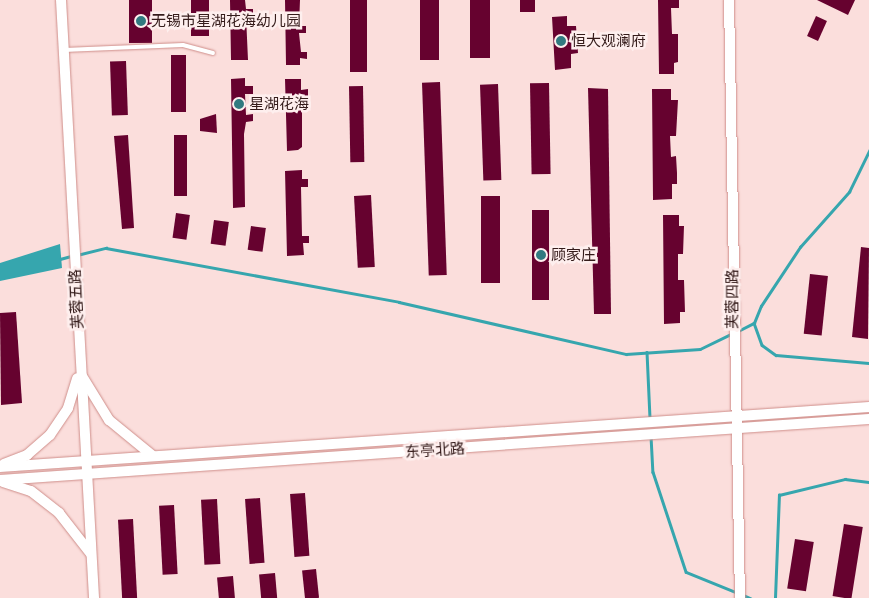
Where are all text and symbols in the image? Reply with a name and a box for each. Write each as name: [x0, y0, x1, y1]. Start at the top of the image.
place label: 无锡市星湖花海幼儿园: [151, 12, 301, 30]
marker: 无锡市星湖花海幼儿园: [135, 15, 147, 27]
place label: 恒大观澜府: [571, 32, 646, 50]
marker: 恒大观澜府: [555, 35, 567, 47]
place label: 星湖花海: [249, 95, 309, 113]
marker: 星湖花海: [233, 98, 245, 110]
place label: 顾家庄: [551, 246, 596, 264]
marker: 顾家庄: [535, 249, 547, 261]
street label: 芙蓉五路: [65, 269, 87, 329]
street label: 芙蓉四路: [723, 269, 741, 329]
street label: 东亭北路: [404, 439, 466, 461]

